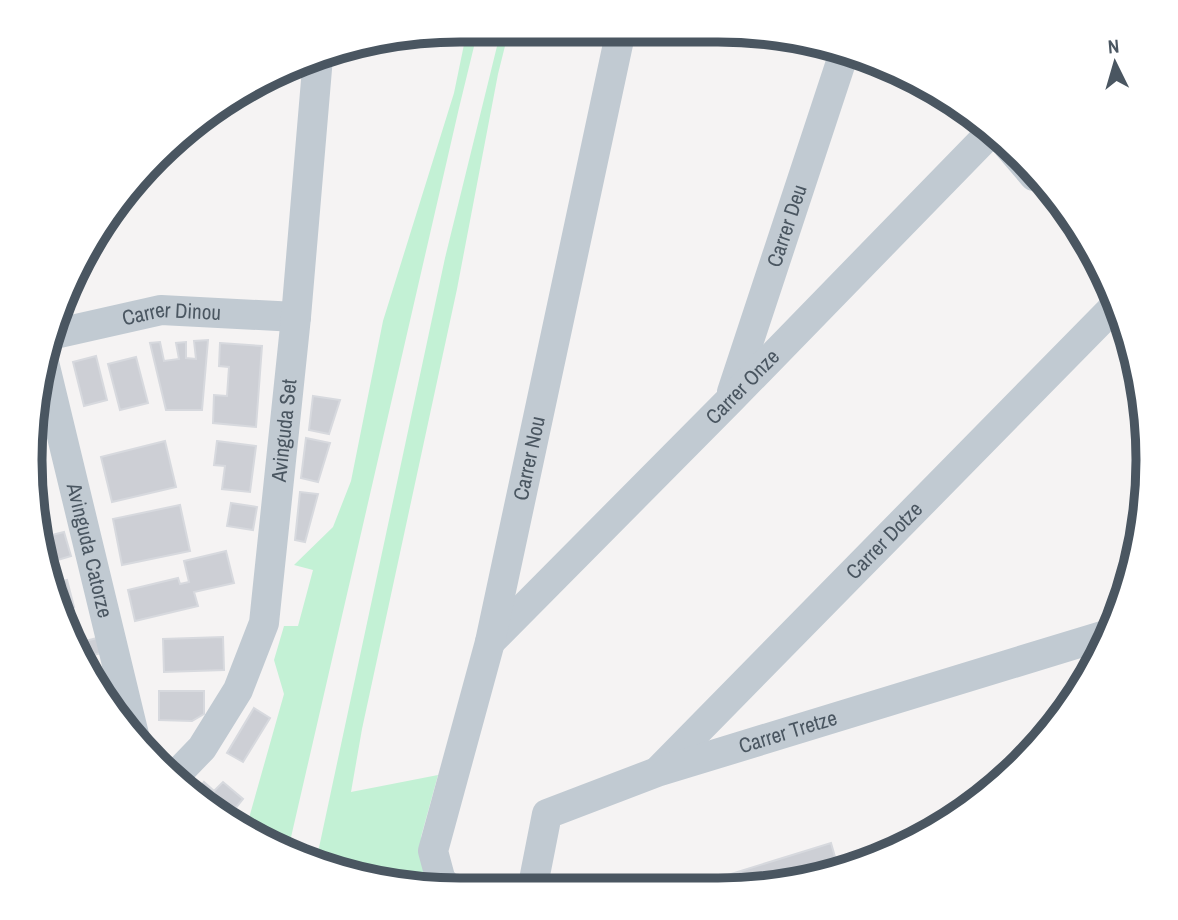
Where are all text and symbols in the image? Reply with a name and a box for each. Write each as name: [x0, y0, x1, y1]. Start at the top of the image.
north arrow: [1080, 28, 1150, 98]
text: N: [1107, 33, 1120, 60]
street label: Carrer Deu: [759, 181, 814, 271]
street label: Carrer Dinou: [119, 295, 222, 332]
street label: Carrer Onze: [699, 343, 786, 431]
street label: Avinguda Set: [264, 377, 303, 484]
street label: Carrer Nou: [506, 414, 552, 503]
street label: Avinguda Catorze: [59, 479, 120, 621]
street label: Carrer Dotze: [839, 495, 929, 586]
street label: Carrer Tretze: [735, 703, 841, 760]

